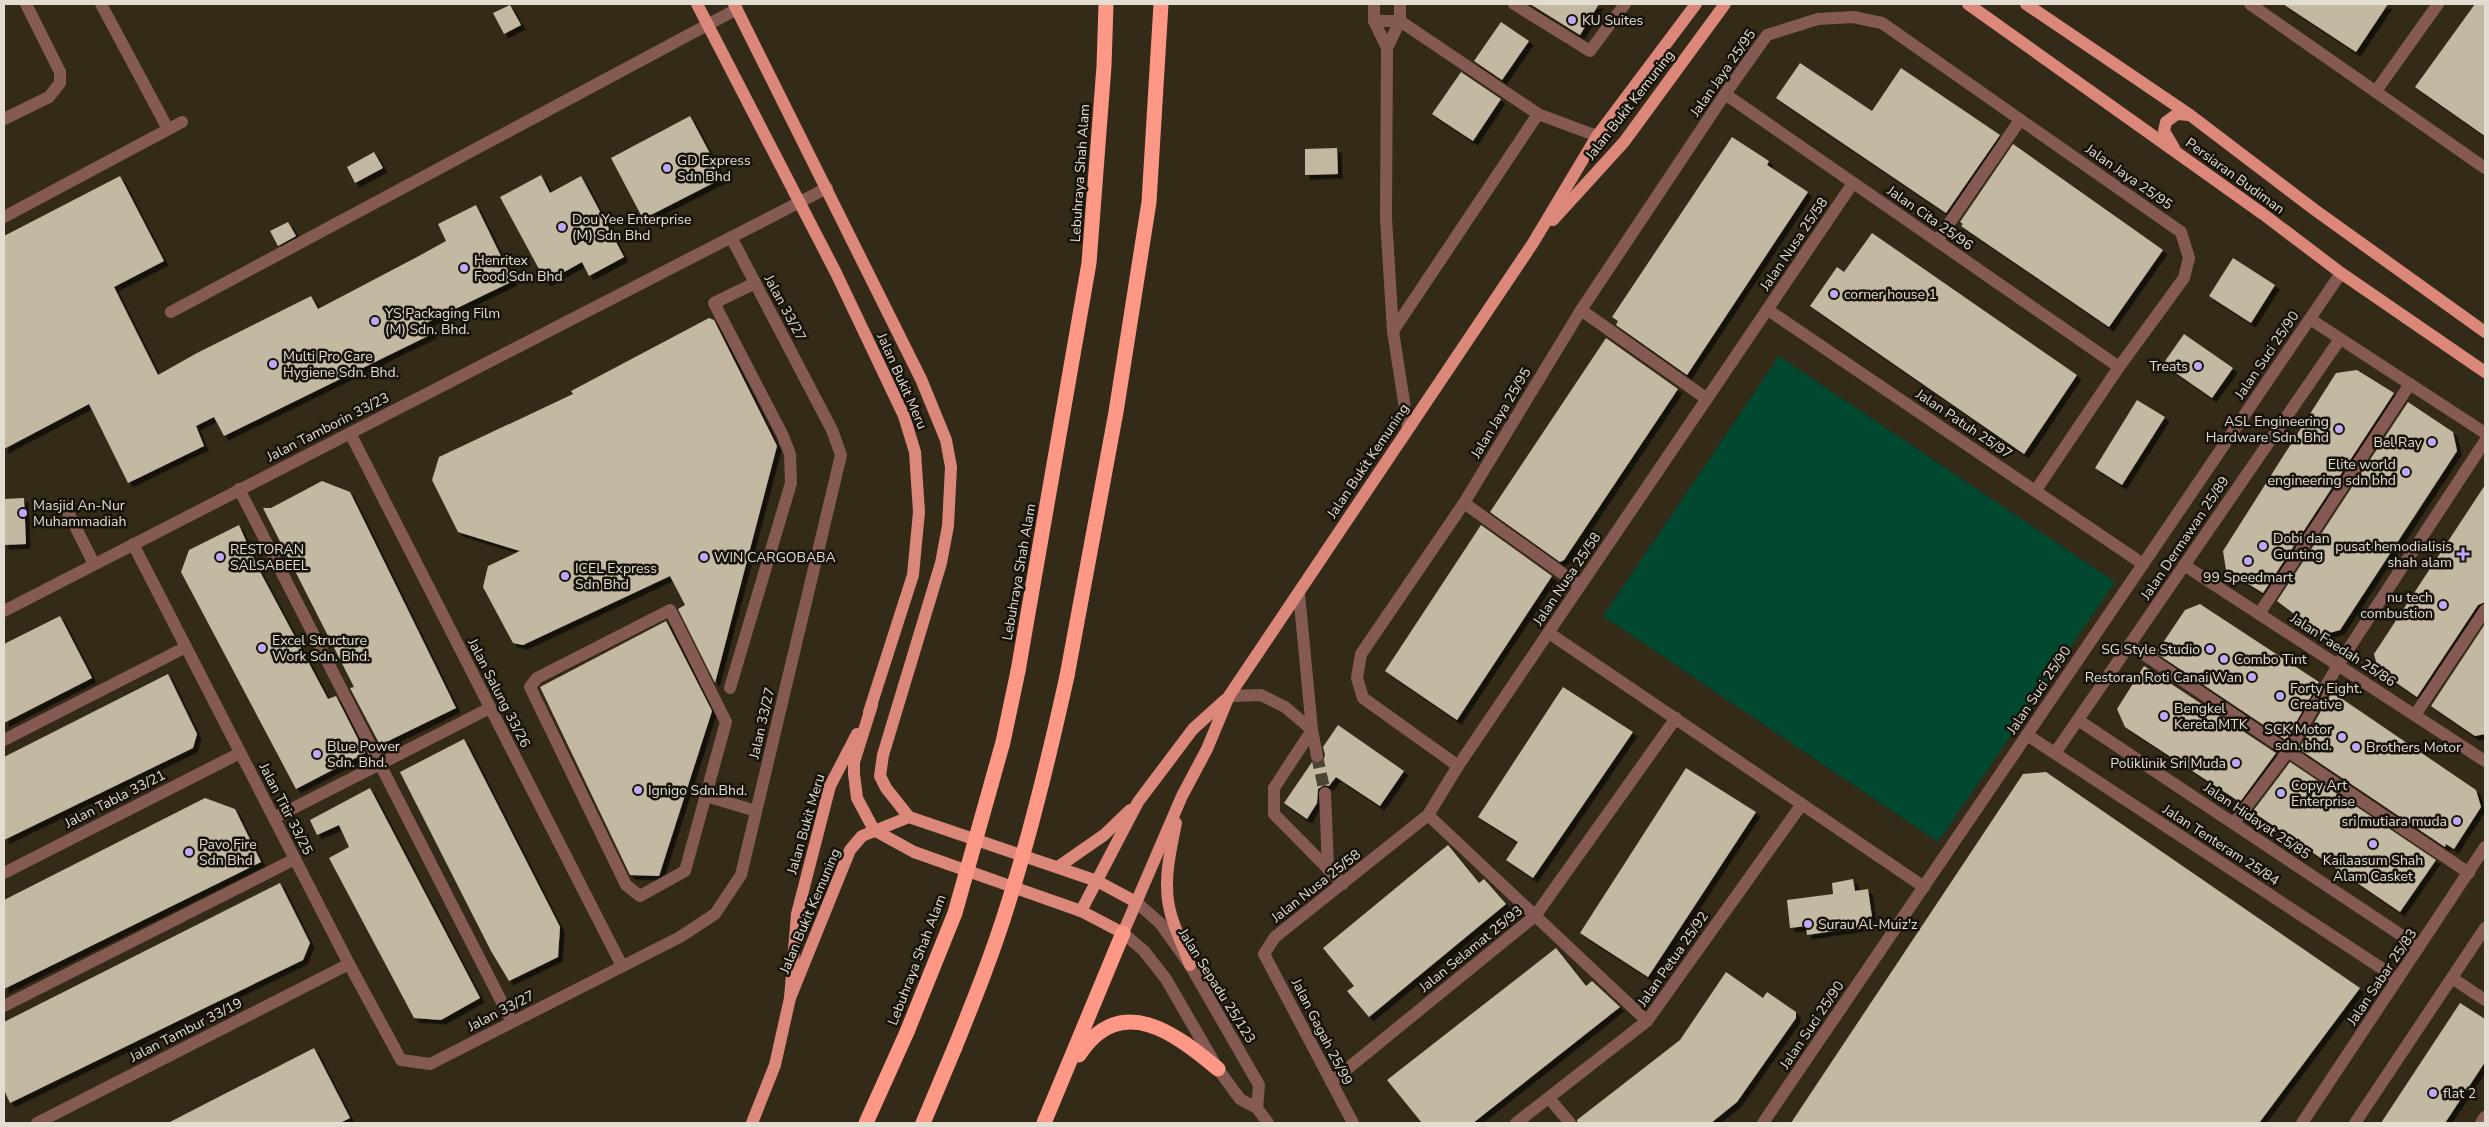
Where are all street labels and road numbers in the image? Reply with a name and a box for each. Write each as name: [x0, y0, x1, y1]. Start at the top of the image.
street label: Jalan Jaya 25/95: [1685, 26, 1760, 121]
street label: Jalan Bukit Kemuning: [1581, 46, 1679, 165]
street label: Lebuhraya Shah Alam: [1066, 103, 1094, 243]
street label: Persiaran Budiman: [2182, 134, 2288, 218]
street label: Jalan Jaya 25/95: [2081, 139, 2176, 214]
street label: Jalan Cita 25/96: [1882, 181, 1977, 255]
street label: Jalan Nusa 25/58: [1755, 194, 1832, 295]
street label: Jalan 33/27: [759, 271, 810, 345]
street label: Jalan Suci 25/90: [2230, 307, 2304, 404]
street label: Jalan Bukit Meru: [872, 329, 932, 432]
street label: Jalan Jaya 25/95: [1466, 364, 1536, 463]
street label: Jalan Patuh 25/97: [1911, 384, 2016, 463]
street label: Jalan Tamborin 33/23: [263, 388, 393, 467]
street label: Jalan Bukit Kemuning: [1322, 400, 1413, 523]
street label: Jalan Dermawan 25/89: [2136, 472, 2234, 604]
street label: Lebuhraya Shah Alam: [998, 502, 1040, 642]
street label: Jalan Nusa 25/58: [1528, 529, 1605, 630]
street label: Jalan Faedah 25/86: [2286, 608, 2399, 691]
street label: Jalan Salung 33/26: [463, 634, 535, 751]
street label: Jalan Suci 25/90: [2002, 642, 2076, 739]
street label: Jalan 33/27: [744, 685, 779, 762]
street label: Jalan Titir 33/25: [254, 759, 317, 858]
street label: Jalan Tabla 33/21: [60, 765, 169, 833]
street label: Jalan Bukit Meru: [782, 772, 829, 877]
street label: Jalan Hidayat 25/85: [2199, 778, 2314, 864]
street label: Jalan Tenteram 25/84: [2158, 800, 2283, 890]
street label: Jalan Bukit Kemuning: [775, 845, 845, 977]
street label: Jalan Nusa 25/58: [1267, 845, 1365, 928]
street label: Lebuhraya Shah Alam: [883, 892, 951, 1028]
street label: Jalan Selamat 25/93: [1414, 901, 1527, 997]
street label: Jalan Petua 25/92: [1632, 908, 1713, 1011]
street label: Jalan Sepadu 25/123: [1173, 924, 1260, 1047]
street label: Jalan Sabar 25/83: [2342, 925, 2421, 1030]
street label: Jalan Gagah 25/99: [1286, 974, 1357, 1089]
street label: Jalan Suci 25/90: [1775, 977, 1849, 1074]
street label: Jalan 33/27: [463, 986, 538, 1036]
street label: Jalan Tambur 33/19: [126, 993, 246, 1067]

